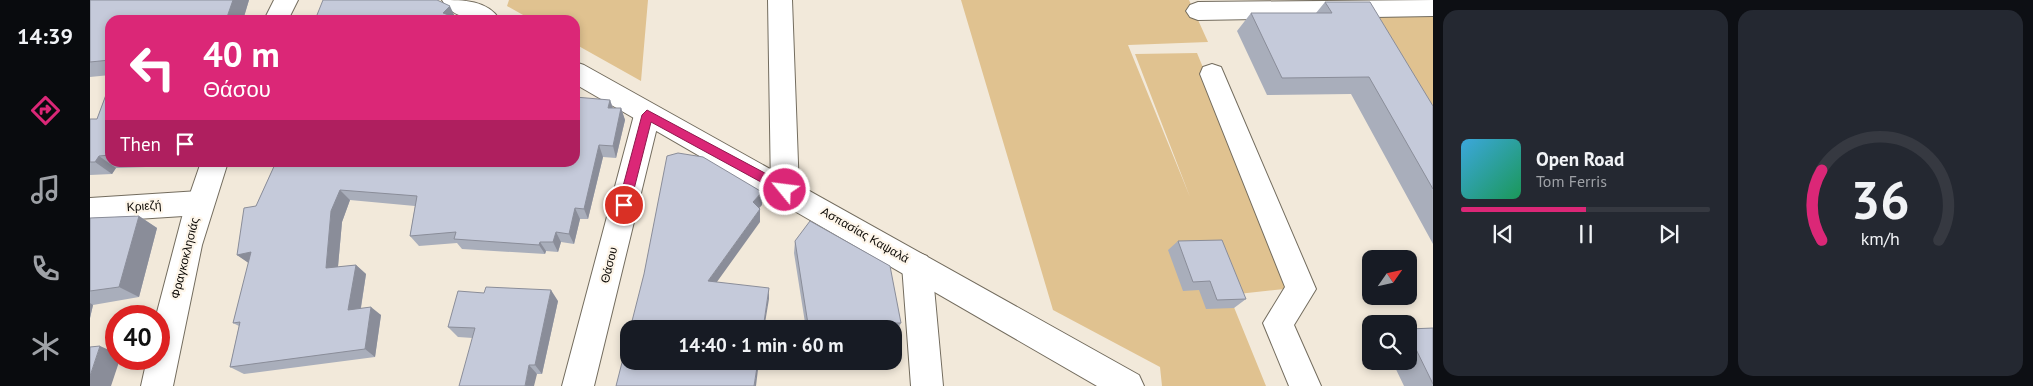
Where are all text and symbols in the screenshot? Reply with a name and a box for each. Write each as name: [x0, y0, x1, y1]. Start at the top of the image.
text: 14:39: [17, 22, 73, 50]
text: 40 m: [203, 31, 280, 77]
icon: left: [120, 35, 185, 100]
text: Θάσου: [203, 75, 271, 103]
icon: directions: [28, 93, 63, 128]
icon: arrive: [171, 130, 199, 158]
text: Then: [120, 132, 161, 156]
text: Open Road: [1536, 147, 1624, 171]
position arrow: [758, 163, 810, 215]
text: 36: [1851, 166, 1910, 233]
text: Tom Ferris: [1536, 171, 1607, 191]
icon: music: [28, 172, 63, 207]
pin: [603, 184, 645, 226]
icon: arrive: [610, 191, 638, 219]
street label: Κριεζή: [126, 197, 162, 214]
street label: Ασπασίας Καψαλά: [818, 203, 912, 266]
street label: Φραγκοκλησιάς: [167, 215, 202, 300]
icon: previous: [1489, 220, 1517, 248]
icon: pause: [1572, 220, 1600, 248]
icon: next: [1655, 220, 1683, 248]
text: km/h: [1861, 227, 1900, 250]
street label: Θάσου: [597, 245, 620, 285]
north arrow: [1362, 250, 1418, 305]
map controls: [1362, 250, 1417, 370]
icon: phone: [28, 251, 63, 286]
speed limit sign: 40: [105, 305, 170, 370]
button: search: [1362, 315, 1417, 370]
icon: climate: [28, 329, 63, 364]
text: 14:40 · 1 min · 60 m: [678, 333, 844, 357]

